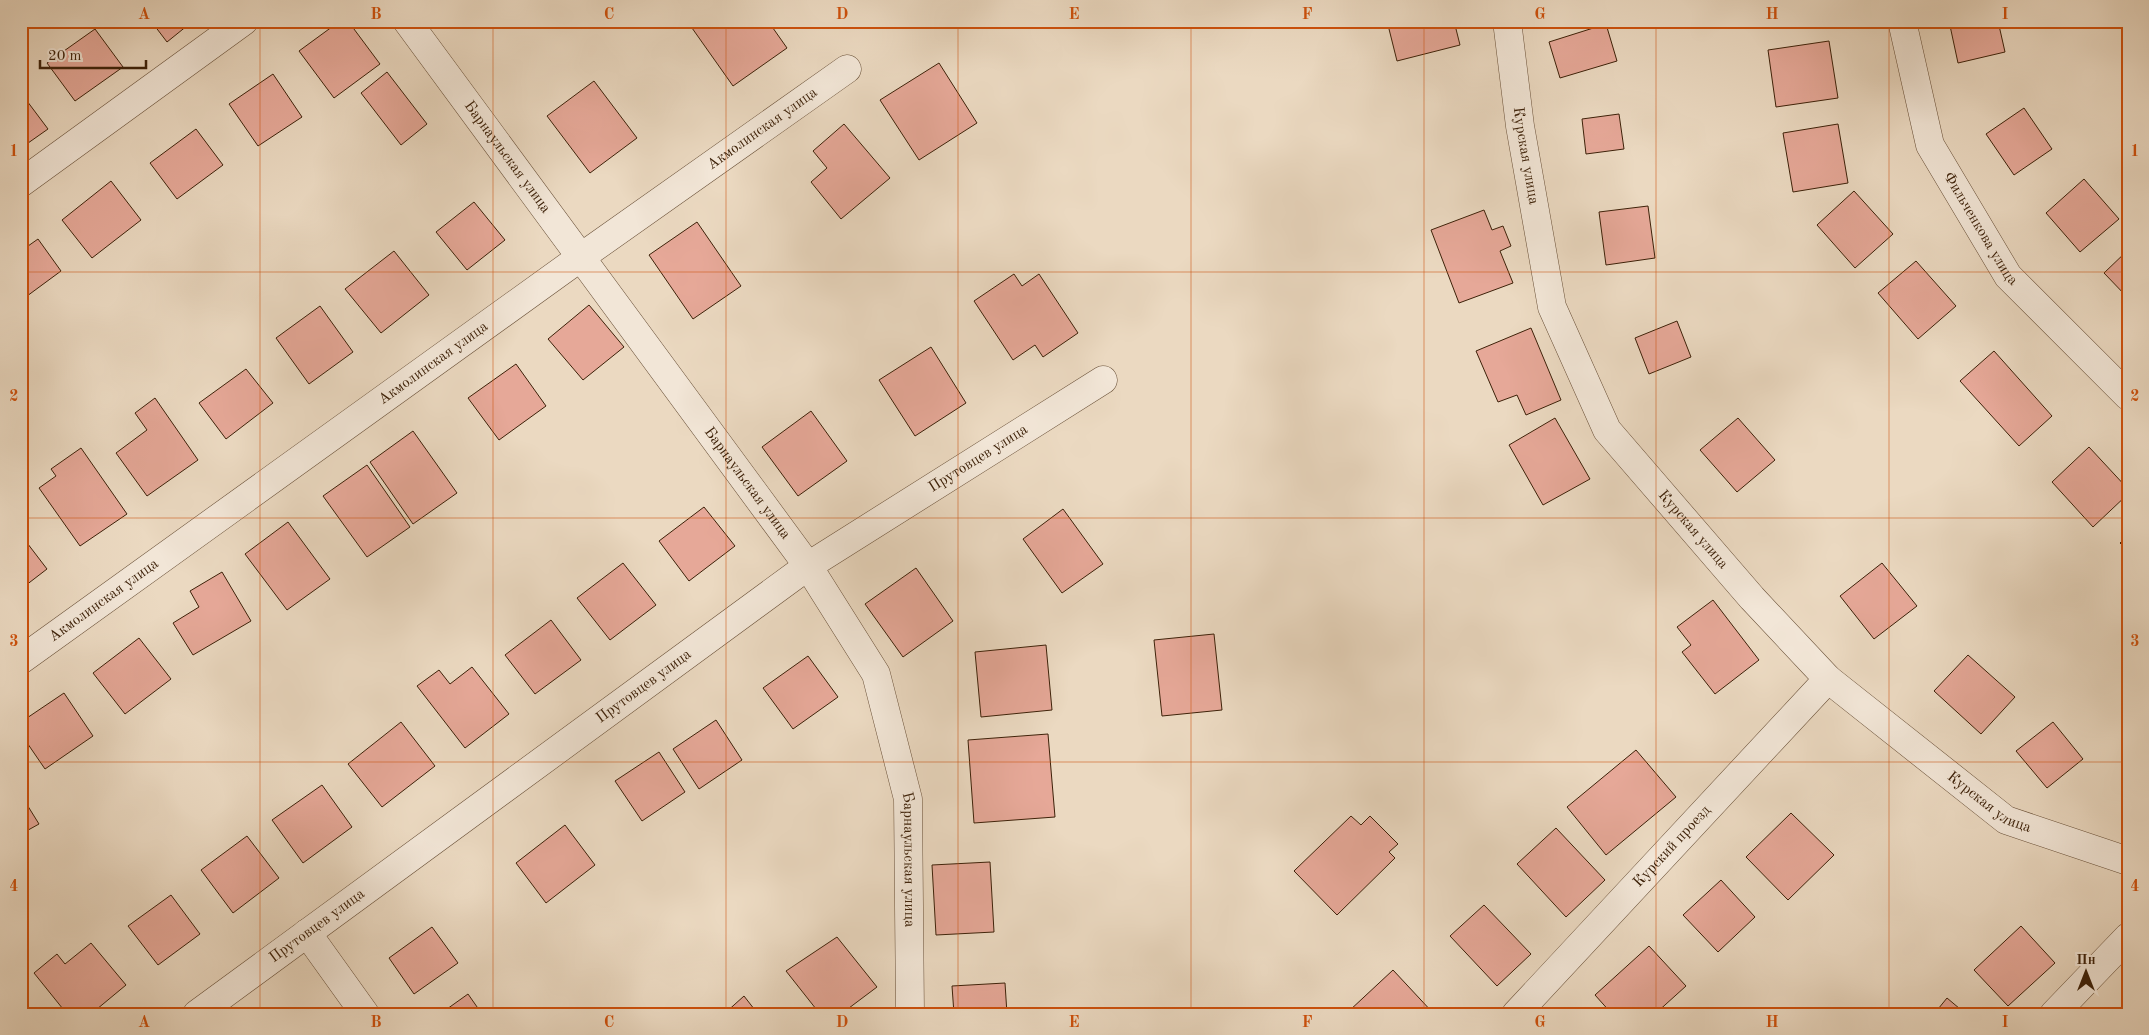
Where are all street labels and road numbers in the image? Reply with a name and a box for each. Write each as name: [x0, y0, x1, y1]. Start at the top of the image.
street label: Акмолинская улица: [705, 85, 821, 173]
street label: Барнаульская улица: [461, 98, 554, 216]
street label: Курская улица: [1510, 106, 1541, 206]
street label: Фильченкова улица: [1941, 170, 2021, 289]
street label: Акмолинская улица: [376, 319, 491, 408]
street label: Прутовцев улица: [926, 422, 1031, 495]
street label: Барнаульская улица: [701, 424, 794, 543]
street label: Курская улица: [1655, 487, 1731, 572]
street label: Акмолинская улица: [46, 556, 162, 645]
street label: Прутовцев улица: [593, 646, 695, 726]
street label: Курская улица: [1944, 769, 2033, 836]
street label: Барнаульская улица: [899, 791, 917, 928]
street label: Курский проезд: [1631, 802, 1714, 890]
street label: Прутовцев улица: [267, 886, 368, 966]

